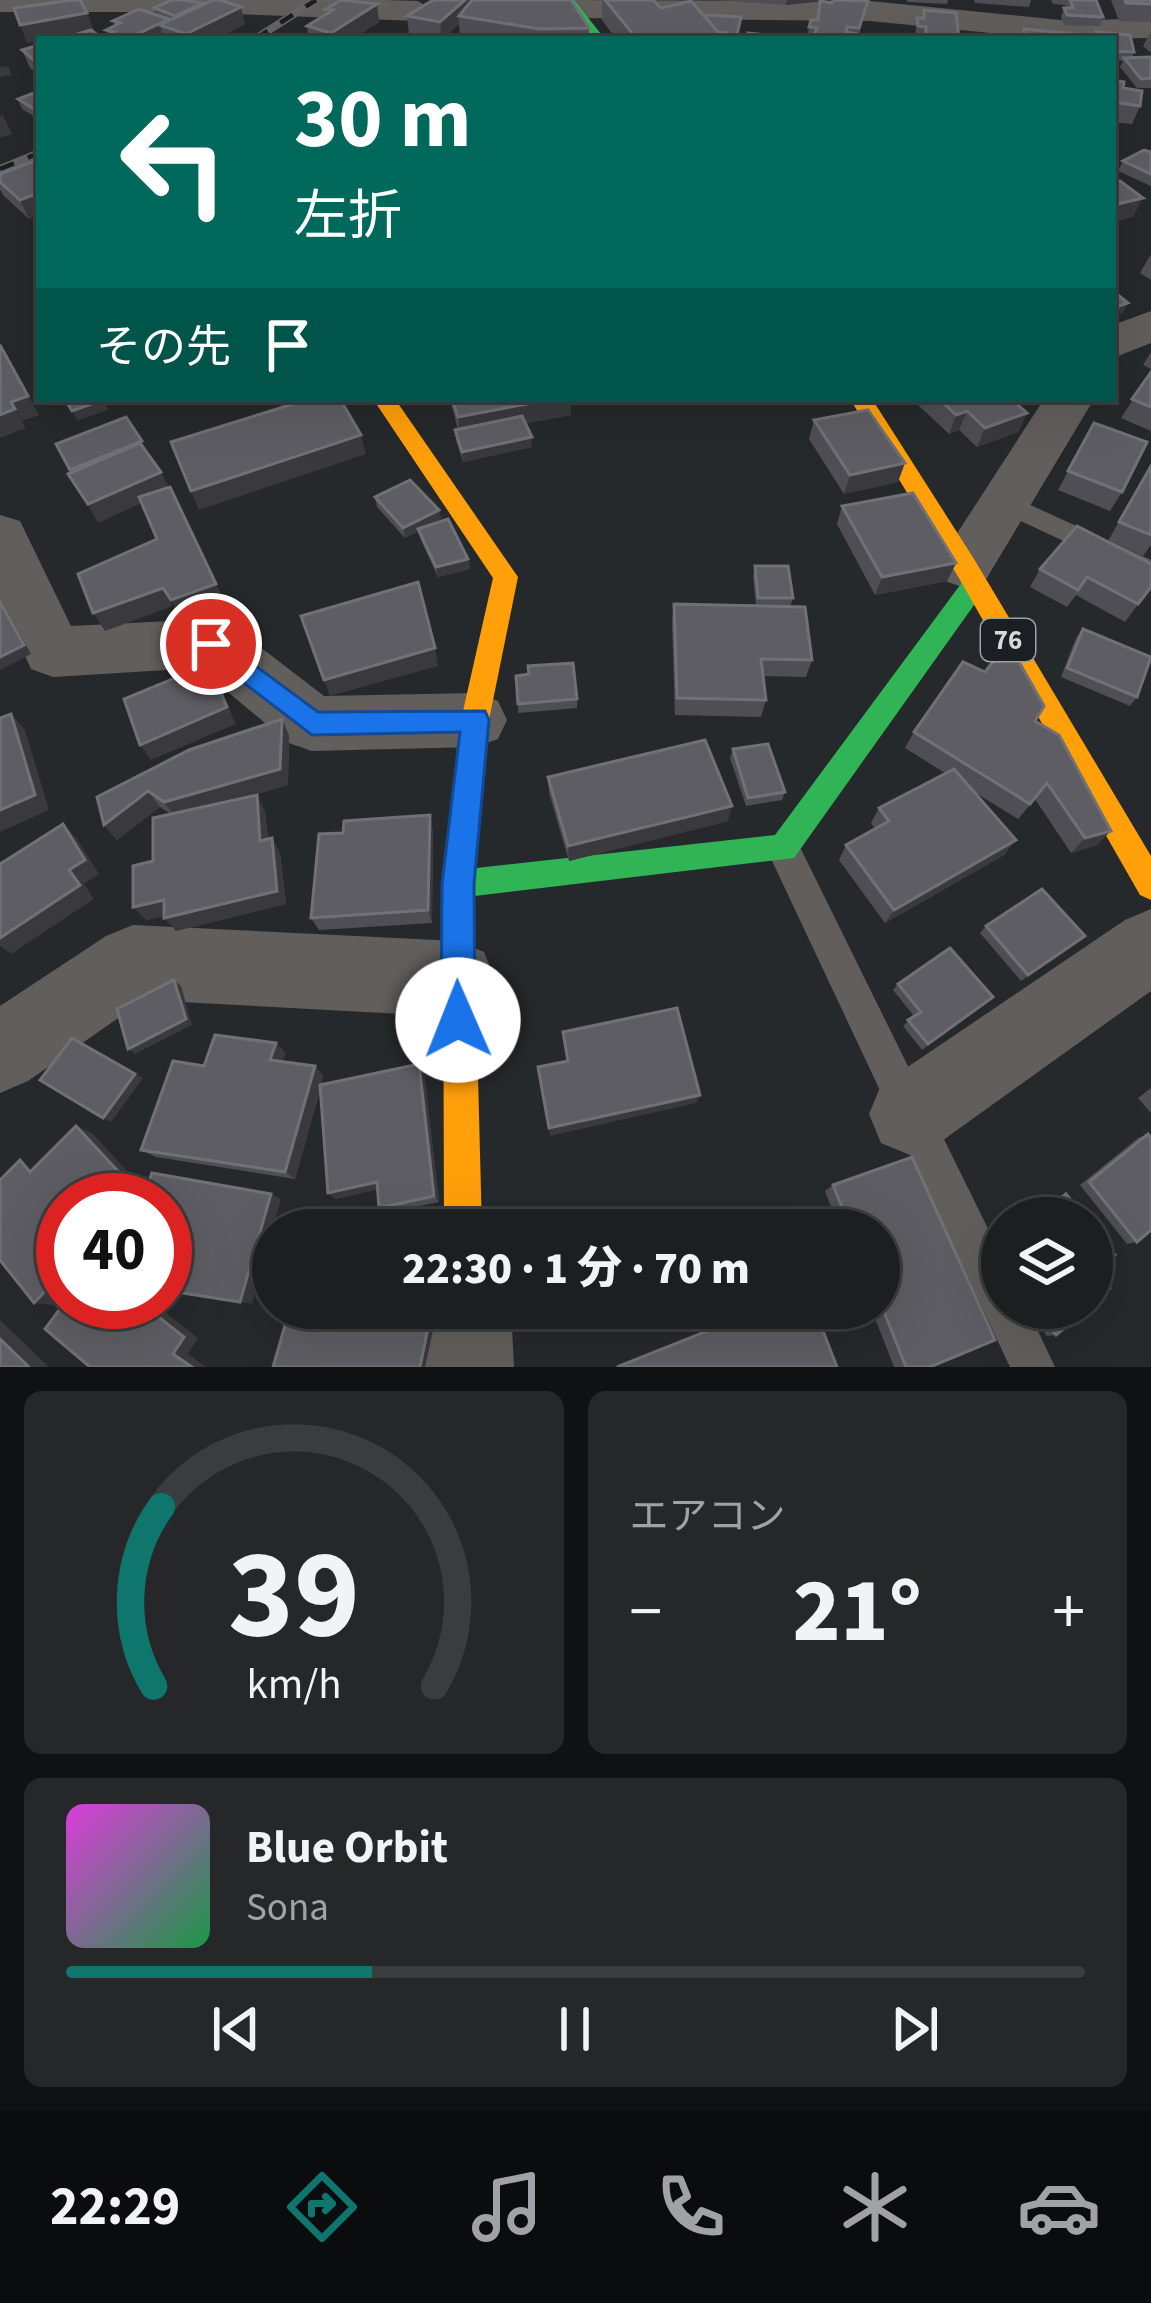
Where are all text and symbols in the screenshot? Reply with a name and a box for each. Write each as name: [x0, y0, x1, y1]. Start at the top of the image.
text: 30 m: [294, 60, 472, 180]
icon: left: [96, 84, 252, 240]
text: 左折: [294, 179, 402, 256]
icon: arrive: [255, 312, 321, 378]
text: その先: [96, 316, 231, 380]
pin: [160, 593, 262, 695]
icon: arrive: [178, 611, 244, 677]
road number: 76: [981, 619, 1035, 661]
position arrow: [395, 957, 521, 1083]
speed limit sign: 40: [36, 1173, 192, 1329]
map controls: [981, 1197, 1113, 1329]
button: layers: [981, 1197, 1113, 1329]
text: 22:30 · 1 分 · 70 m: [402, 1237, 750, 1301]
text: エアコン: [630, 1489, 786, 1545]
text: 39: [228, 1507, 360, 1685]
text: 21°: [792, 1548, 922, 1676]
text: −: [630, 1565, 662, 1659]
text: +: [1052, 1565, 1085, 1659]
text: km/h: [246, 1653, 341, 1714]
text: Blue Orbit: [246, 1816, 448, 1880]
text: Sona: [246, 1880, 329, 1936]
icon: previous: [203, 1996, 269, 2062]
icon: pause: [542, 1996, 608, 2062]
icon: next: [882, 1996, 948, 2062]
icon: directions: [280, 2165, 364, 2249]
icon: music: [465, 2165, 549, 2249]
icon: phone: [649, 2165, 733, 2249]
icon: climate: [833, 2165, 917, 2249]
icon: car: [1017, 2165, 1101, 2249]
text: 22:29: [50, 2169, 180, 2246]

